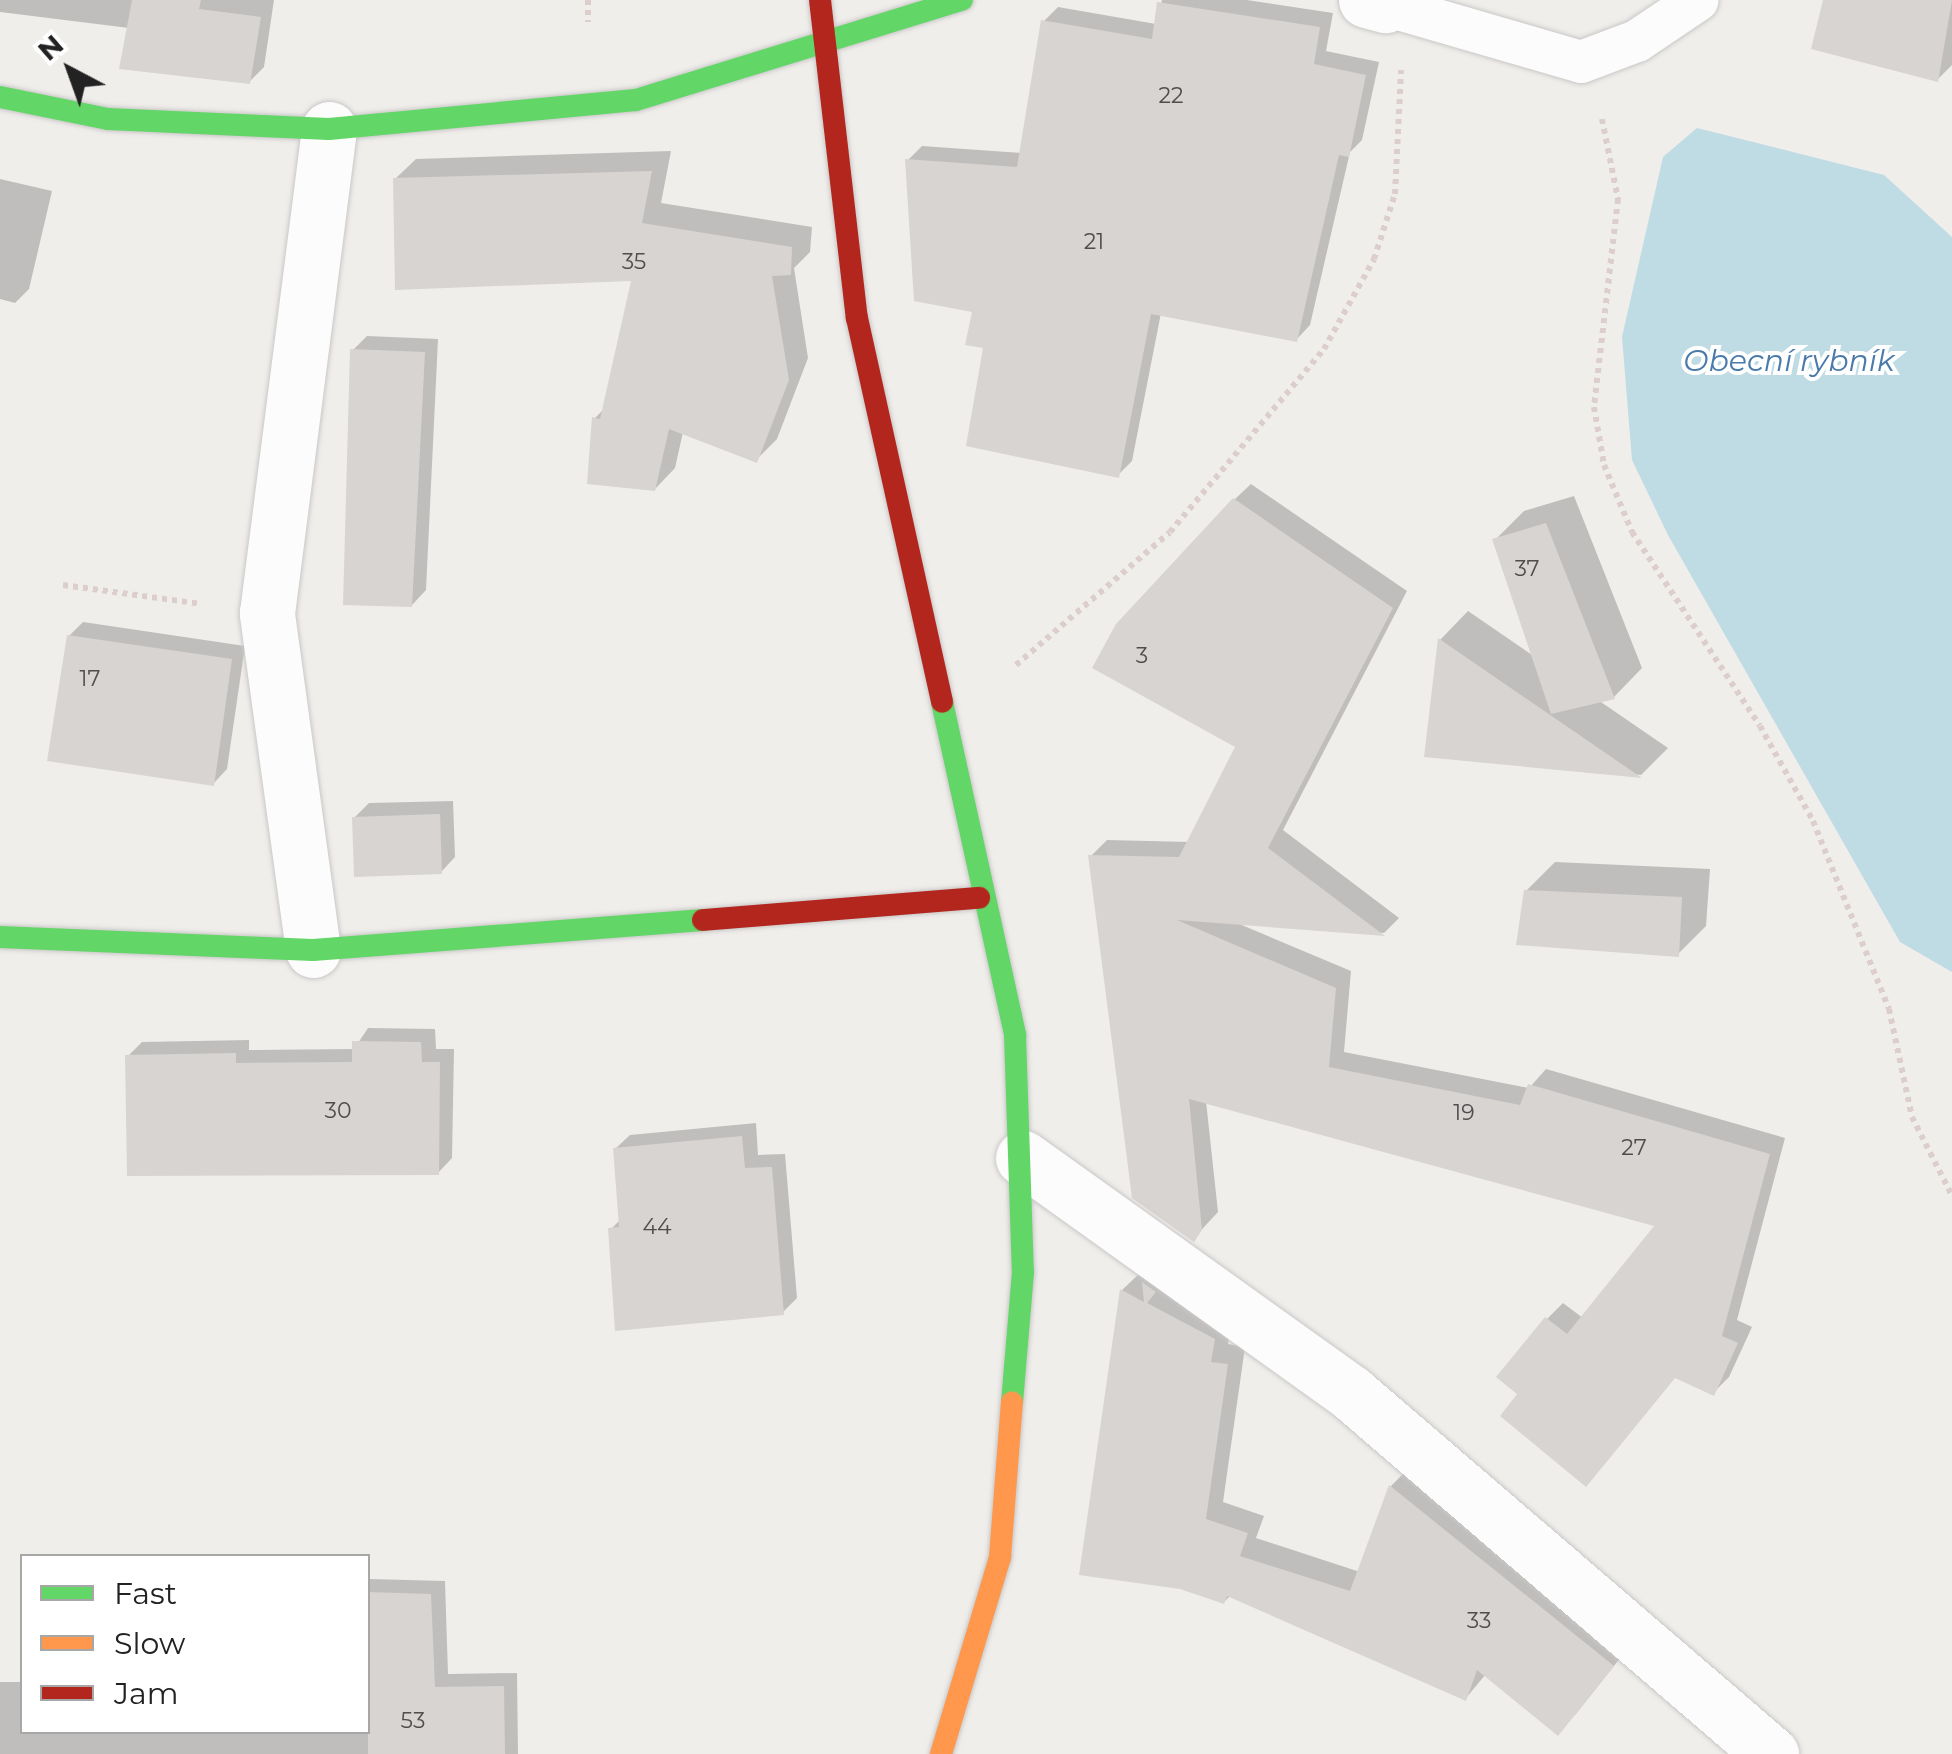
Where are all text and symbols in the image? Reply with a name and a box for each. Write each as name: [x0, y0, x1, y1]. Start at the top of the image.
north arrow: [20, 20, 120, 120]
text: N: [31, 27, 70, 68]
house number: 22: [1159, 83, 1183, 109]
house number: 21: [1084, 229, 1104, 255]
house number: 35: [622, 249, 646, 275]
water label: Obecní rybník: [1683, 343, 1895, 379]
house number: 37: [1514, 556, 1540, 582]
house number: 3: [1136, 643, 1148, 669]
house number: 17: [80, 666, 100, 692]
house number: 30: [325, 1098, 351, 1124]
house number: 19: [1453, 1100, 1475, 1126]
house number: 27: [1621, 1135, 1647, 1161]
house number: 44: [642, 1214, 672, 1240]
legend: [20, 1554, 370, 1734]
text: Fast: [114, 1575, 177, 1612]
house number: 33: [1467, 1608, 1491, 1634]
text: Slow: [114, 1625, 185, 1662]
text: Jam: [114, 1675, 179, 1712]
house number: 53: [401, 1708, 425, 1734]

